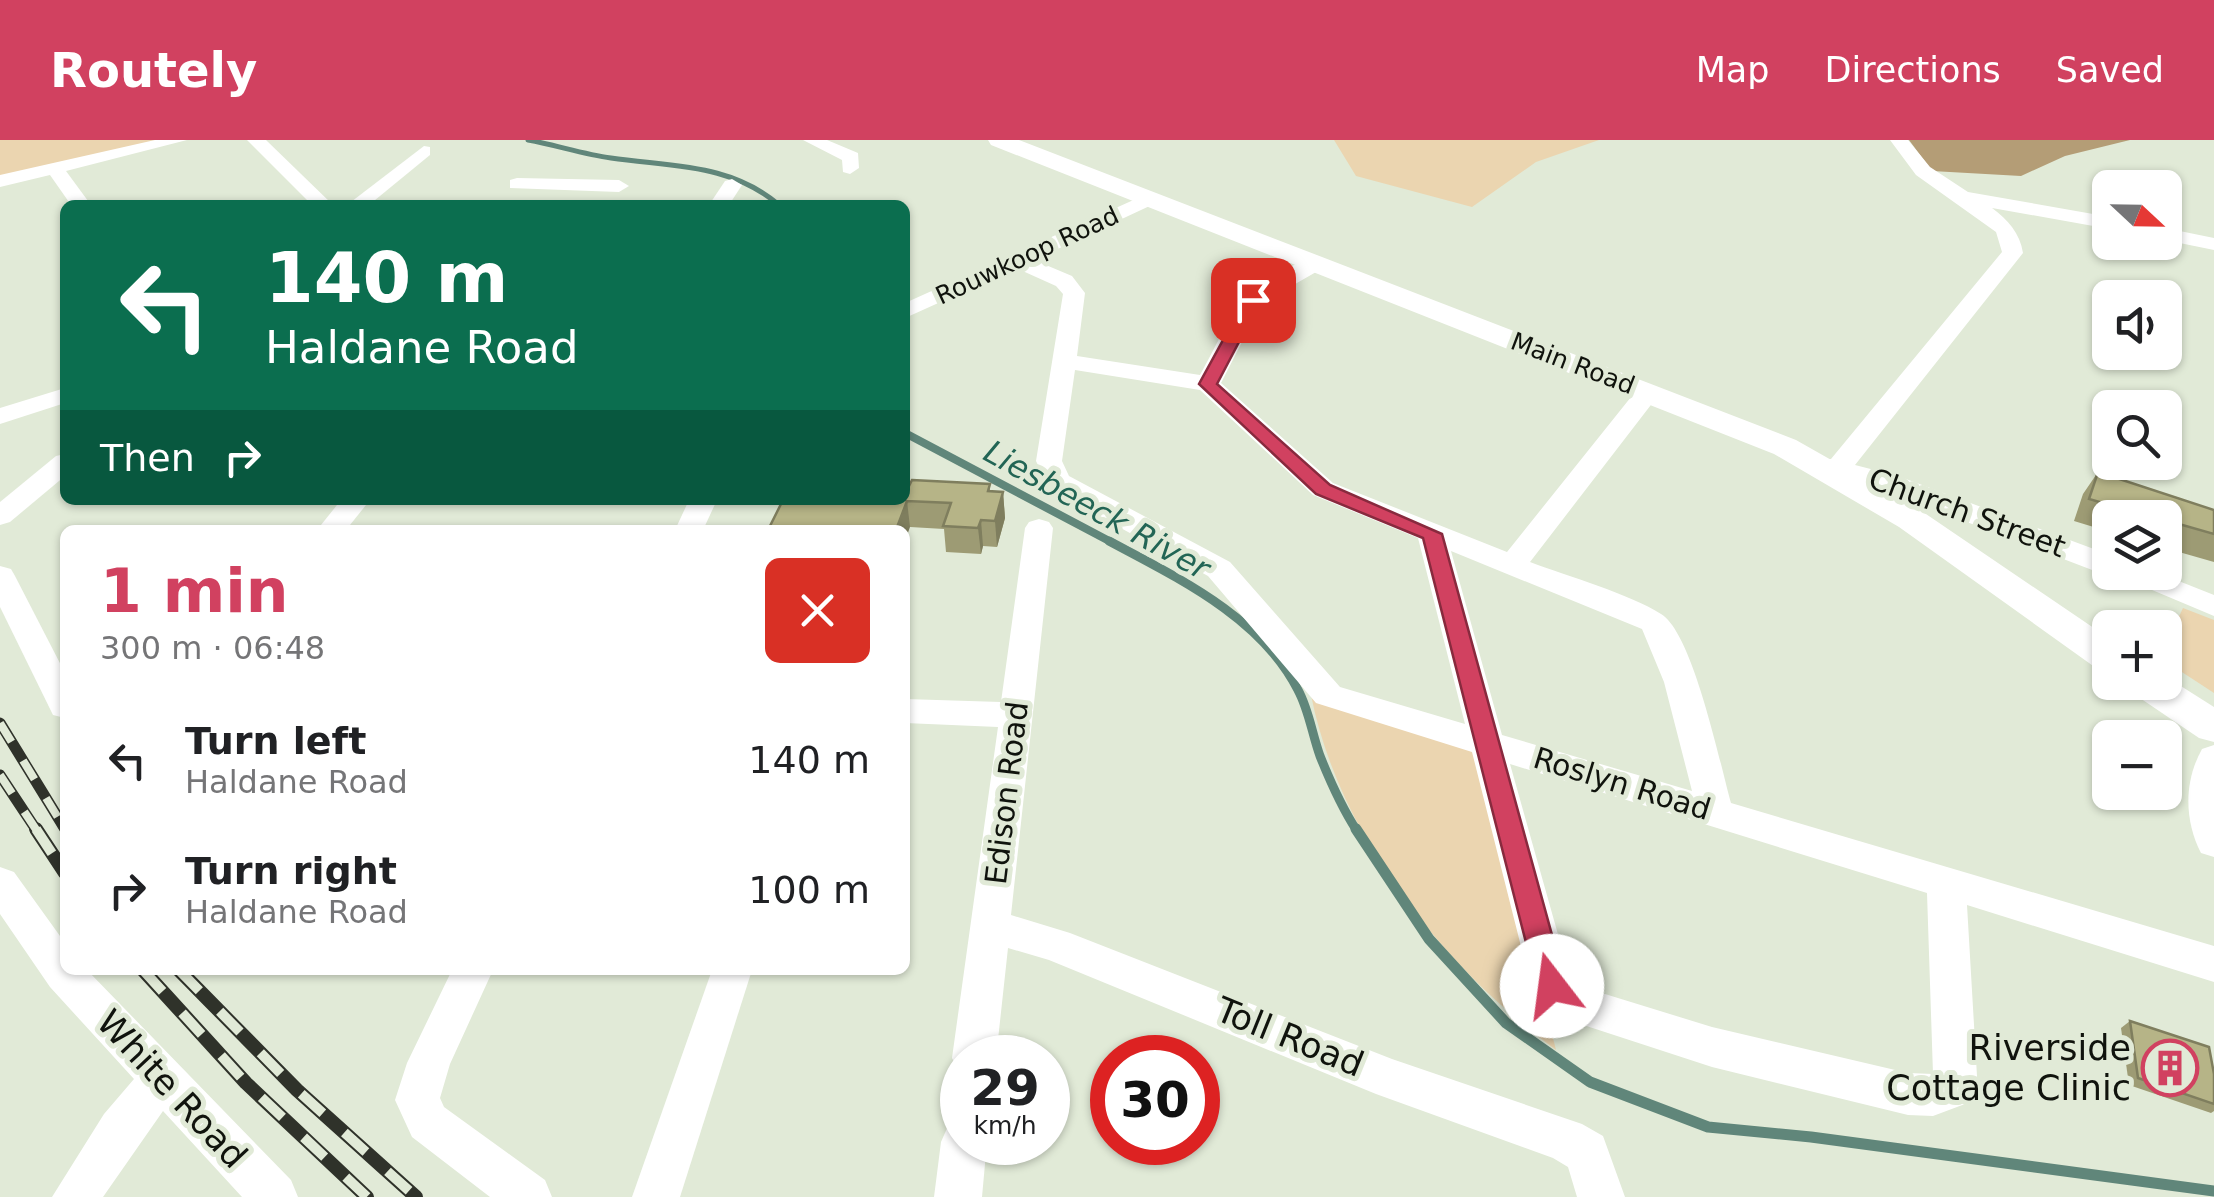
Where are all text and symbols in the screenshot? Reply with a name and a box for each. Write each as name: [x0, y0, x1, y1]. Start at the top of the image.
text: Routely: [50, 42, 257, 98]
text: Map: [1696, 50, 1770, 90]
text: Directions: [1825, 50, 2001, 90]
text: Saved: [2056, 50, 2164, 90]
north arrow: [2092, 170, 2182, 260]
map controls: [2092, 170, 2182, 810]
street label: Rouwkoop Road: [931, 200, 1123, 311]
text: 140 m: [265, 237, 508, 319]
icon: left: [100, 240, 230, 370]
pin: [1211, 258, 1296, 343]
icon: arrive: [1226, 273, 1281, 328]
button: sound: [2092, 280, 2182, 370]
text: Haldane Road: [265, 321, 578, 374]
street label: Main Road: [1507, 327, 1639, 400]
button: search: [2092, 390, 2182, 480]
icon: right: [215, 430, 270, 485]
water label: Liesbeeck River: [978, 432, 1218, 589]
text: Then: [100, 436, 195, 480]
street label: Church Street: [1864, 461, 2071, 564]
button: layers: [2092, 500, 2182, 590]
text: 1 min: [100, 556, 288, 626]
button: close: [765, 558, 870, 663]
button: +: [2092, 610, 2182, 700]
text: 300 m · 06:48: [100, 629, 325, 667]
street label: Edison Road: [978, 699, 1035, 886]
text: Turn left: [185, 719, 366, 763]
button: −: [2092, 720, 2182, 810]
icon: left: [100, 733, 155, 788]
text: 140 m: [748, 738, 870, 782]
street label: Roslyn Road: [1529, 740, 1715, 827]
text: Haldane Road: [185, 763, 408, 801]
text: Turn right: [185, 849, 397, 893]
icon: right: [100, 863, 155, 918]
text: 100 m: [748, 868, 870, 912]
text: Haldane Road: [185, 893, 408, 931]
position arrow: [1500, 934, 1604, 1038]
street label: Toll Road: [1210, 989, 1369, 1085]
street label: White Road: [89, 1002, 255, 1176]
place label: Riverside Cottage Clinic: [1886, 1028, 2131, 1108]
speed limit sign: 30: [1090, 1035, 1220, 1165]
building icon: Riverside Cottage Clinic: [2140, 1038, 2200, 1098]
text: 29: [970, 1059, 1040, 1117]
text: km/h: [973, 1111, 1037, 1140]

